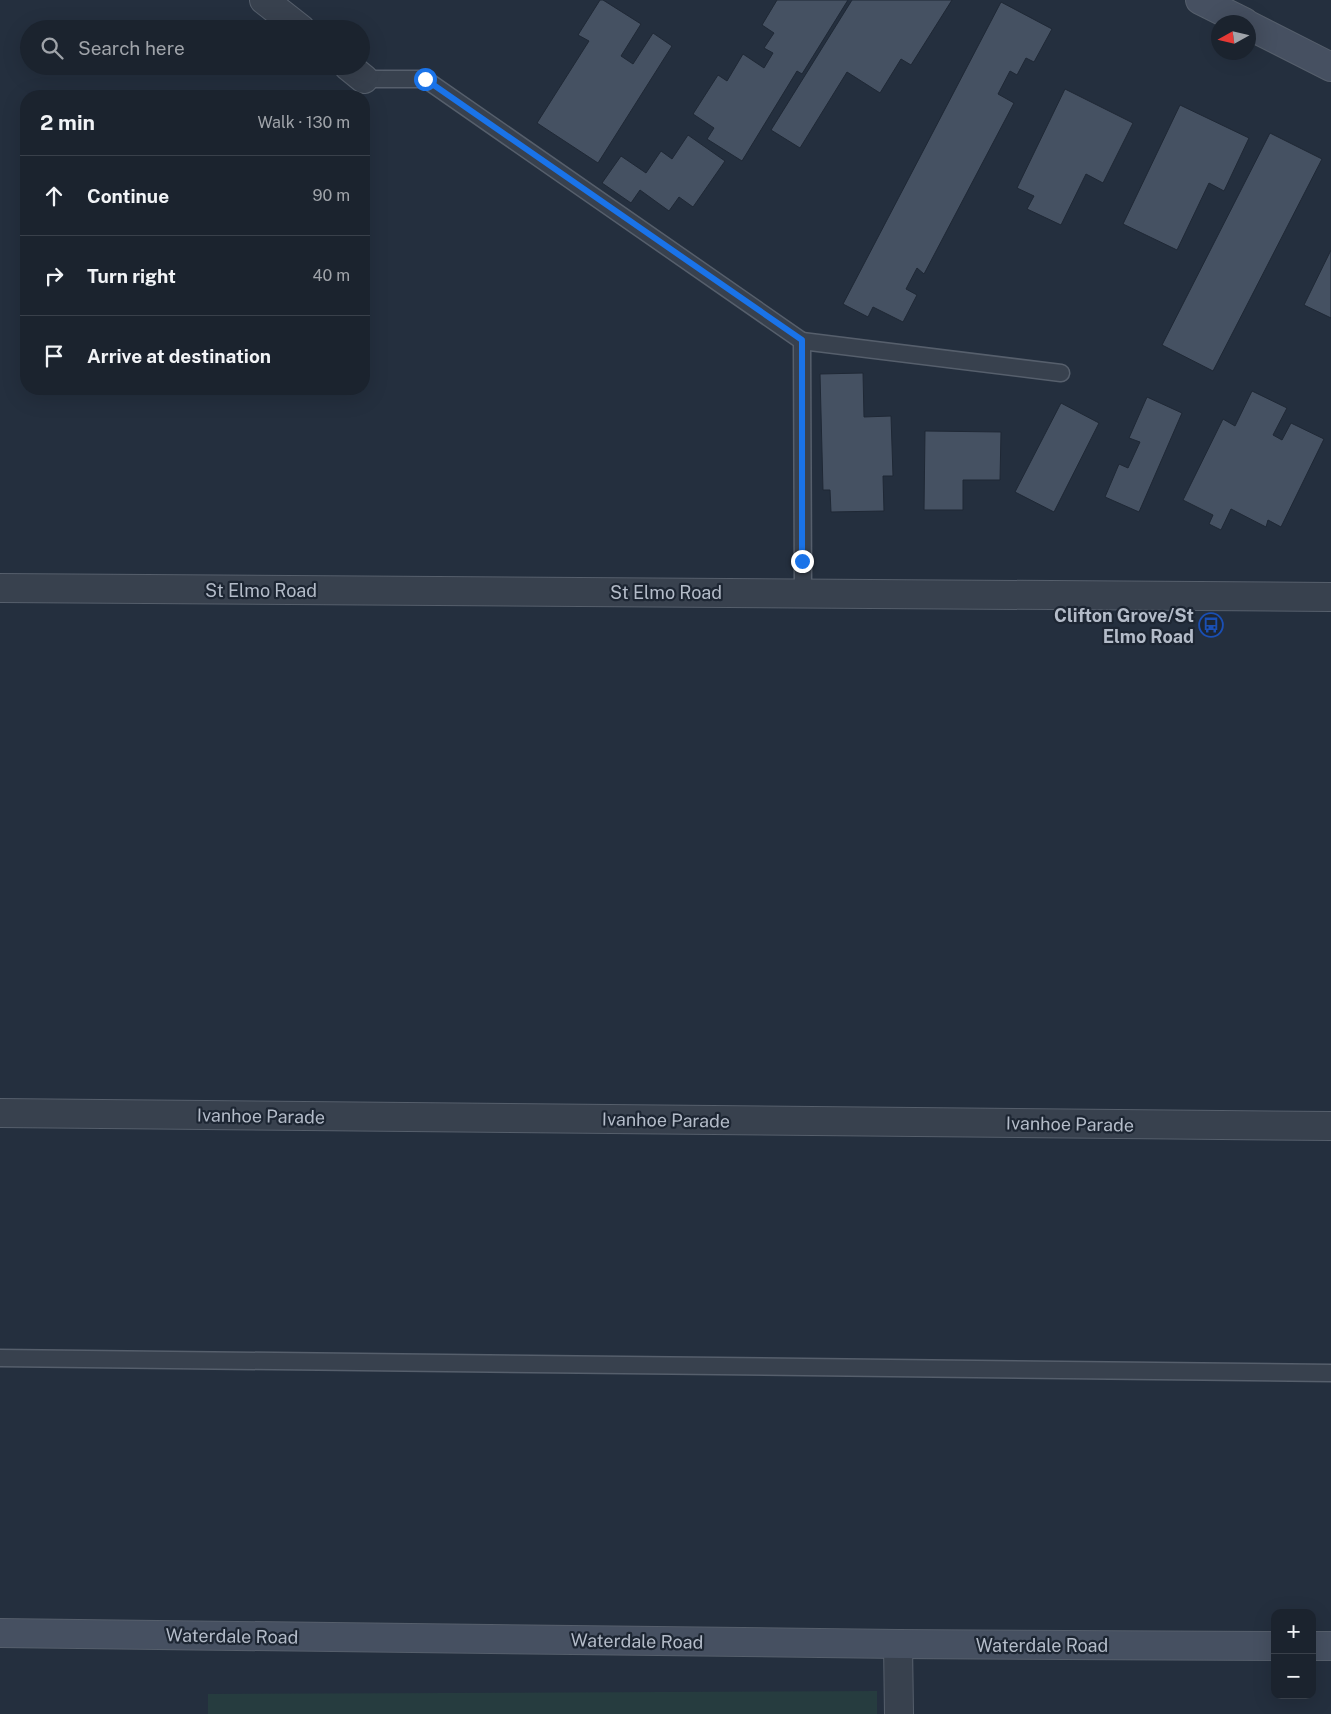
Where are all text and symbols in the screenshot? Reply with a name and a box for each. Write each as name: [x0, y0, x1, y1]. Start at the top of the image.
north arrow: [1211, 15, 1256, 60]
search box: [20, 20, 370, 75]
icon: search: [38, 34, 66, 62]
text: Search here: [78, 37, 185, 59]
route start: [414, 68, 437, 91]
text: 2 min: [40, 110, 95, 135]
text: Walk · 130 m: [257, 113, 350, 132]
icon: ahead: [40, 182, 68, 210]
text: Continue: [87, 185, 169, 207]
text: 90 m: [313, 186, 350, 205]
icon: right: [40, 262, 68, 290]
text: Turn right: [87, 265, 176, 287]
text: 40 m: [312, 266, 350, 285]
icon: arrive: [40, 342, 68, 370]
text: Arrive at destination: [87, 345, 271, 367]
route end: [791, 550, 814, 573]
street label: St Elmo Road: [205, 580, 317, 601]
street label: St Elmo Road: [610, 582, 722, 603]
place label: Clifton Grove/St Elmo Road: [1054, 605, 1194, 647]
bus stop icon: Clifton Grove/St Elmo Road: [1198, 612, 1224, 638]
street label: Ivanhoe Parade: [197, 1104, 325, 1128]
street label: Ivanhoe Parade: [602, 1108, 730, 1132]
street label: Ivanhoe Parade: [1006, 1112, 1134, 1136]
map controls: [1271, 1609, 1316, 1699]
button: +: [1271, 1609, 1316, 1654]
street label: Waterdale Road: [166, 1624, 298, 1648]
street label: Waterdale Road: [571, 1629, 703, 1653]
street label: Waterdale Road: [976, 1635, 1108, 1656]
button: −: [1271, 1654, 1316, 1699]

